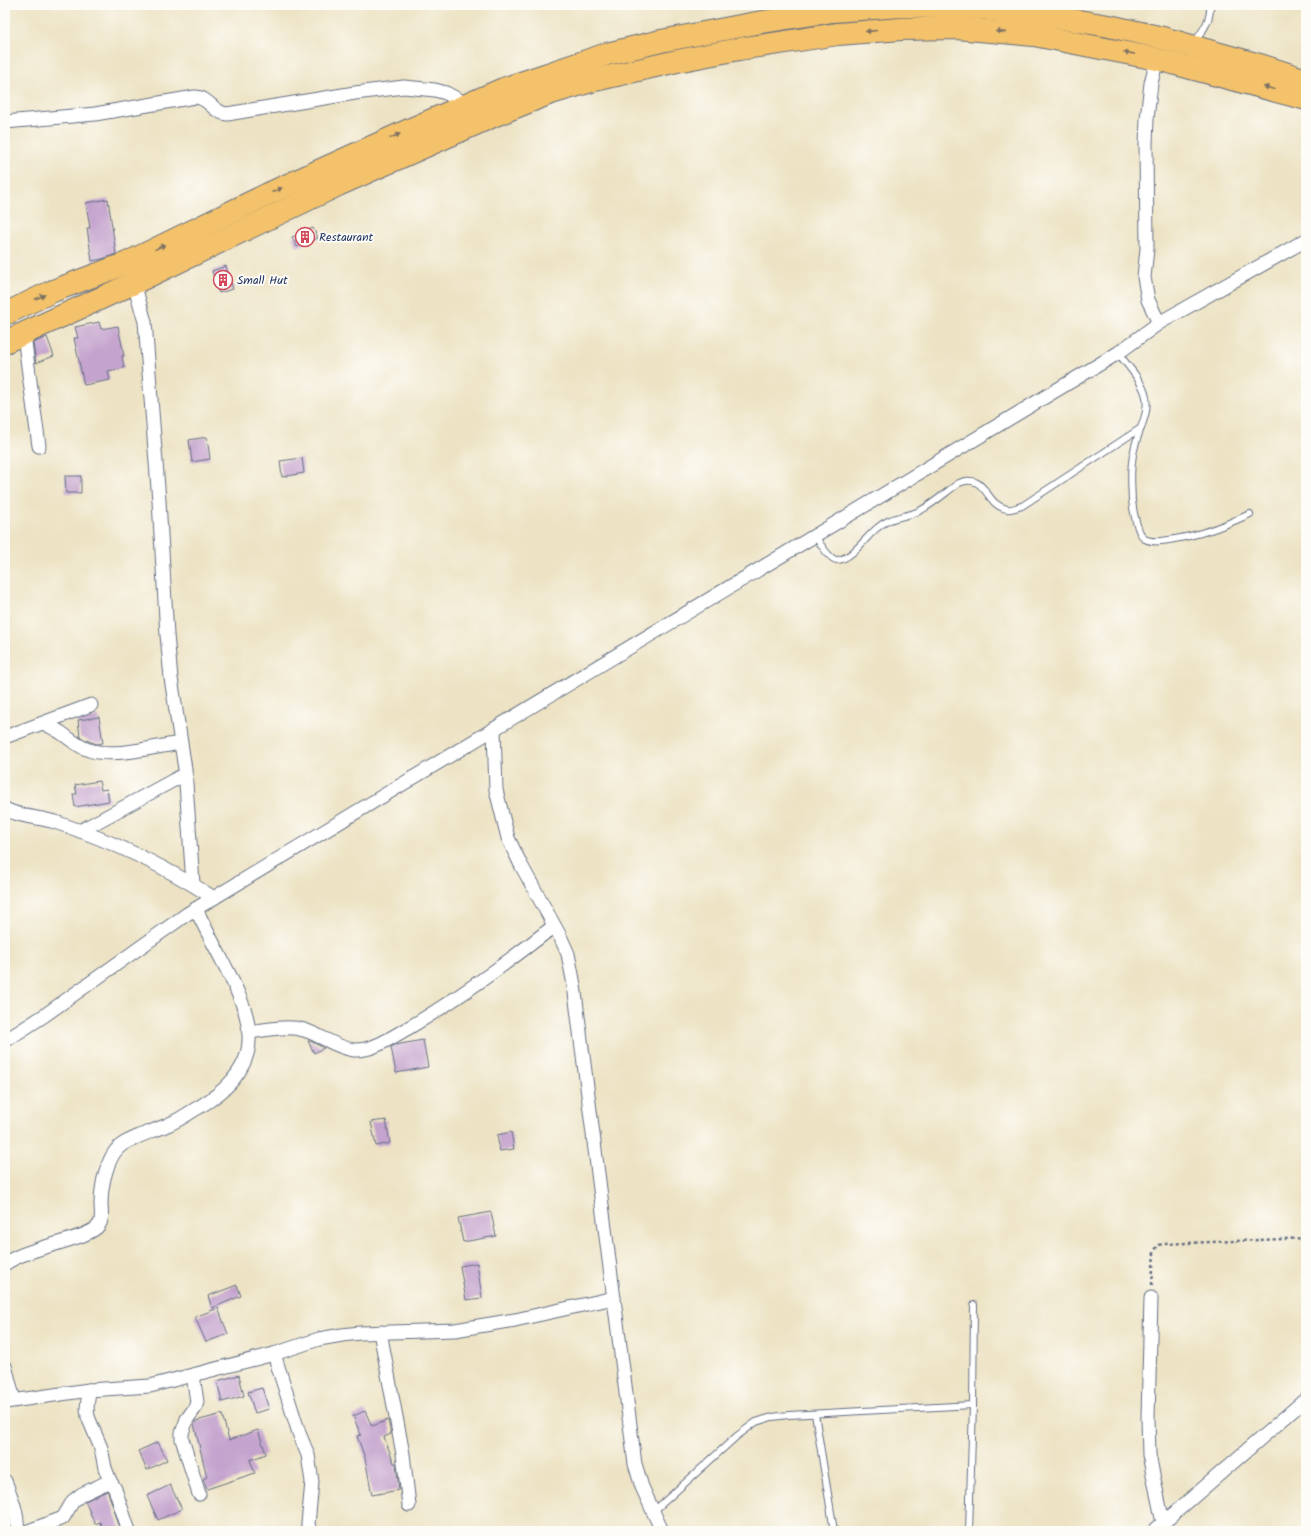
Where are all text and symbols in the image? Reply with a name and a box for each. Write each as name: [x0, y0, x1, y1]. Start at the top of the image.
one-way arrow: [865, 28, 877, 35]
one-way arrow: [995, 29, 1007, 35]
one-way arrow: [1123, 50, 1135, 56]
one-way arrow: [1262, 85, 1274, 91]
one-way arrow: [390, 133, 401, 139]
one-way arrow: [271, 187, 283, 193]
building icon: Restaurant: [294, 226, 316, 248]
place label: Restaurant: [319, 228, 374, 247]
one-way arrow: [154, 244, 166, 250]
building icon: Small Hut: [212, 269, 234, 291]
place label: Small Hut: [237, 271, 288, 290]
one-way arrow: [35, 294, 46, 300]

